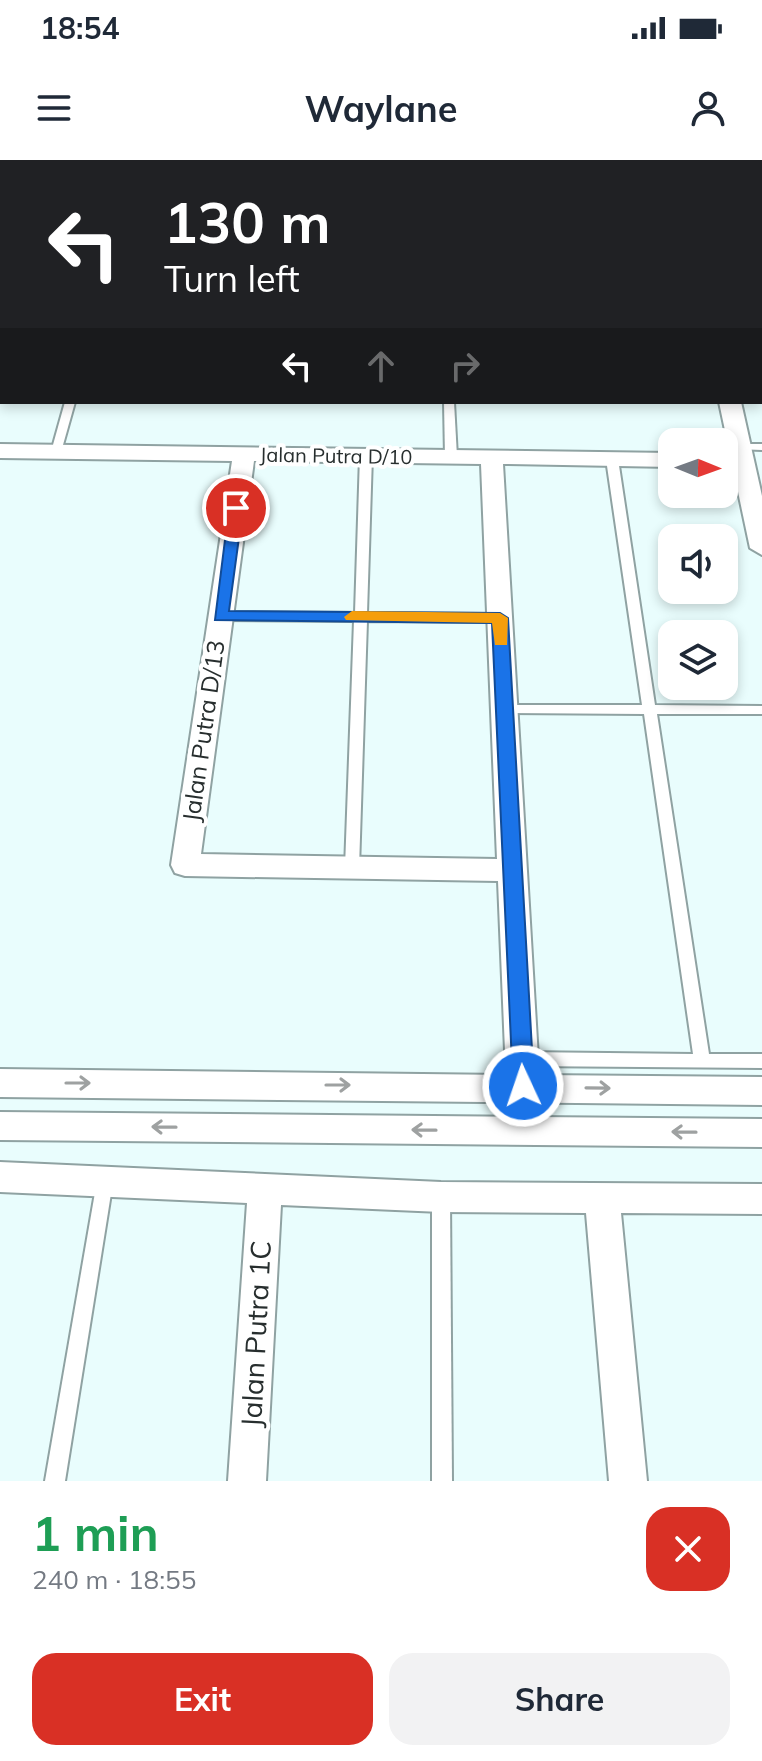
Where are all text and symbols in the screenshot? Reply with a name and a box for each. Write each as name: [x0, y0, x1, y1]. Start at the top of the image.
text: 18:54: [40, 9, 119, 47]
icon: menu: [32, 86, 76, 130]
text: Waylane: [304, 86, 458, 131]
icon: person: [686, 86, 730, 130]
text: 130 m: [164, 187, 331, 257]
icon: left: [32, 192, 136, 296]
text: Turn left: [164, 256, 300, 301]
icon: left: [275, 344, 319, 388]
icon: ahead: [359, 344, 403, 388]
icon: right: [443, 344, 487, 388]
north arrow: [658, 428, 738, 508]
map controls: [658, 428, 738, 700]
street label: Jalan Putra D/10: [260, 442, 412, 469]
pin: [202, 474, 270, 542]
icon: arrive: [214, 486, 258, 530]
button: sound: [658, 524, 738, 604]
button: layers: [658, 620, 738, 700]
street label: Jalan Putra D/13: [175, 638, 231, 824]
position arrow: [481, 1044, 565, 1128]
one-way arrow: [64, 1075, 91, 1091]
one-way arrow: [324, 1077, 351, 1093]
one-way arrow: [584, 1080, 611, 1095]
one-way arrow: [151, 1119, 178, 1135]
one-way arrow: [411, 1122, 438, 1137]
one-way arrow: [671, 1124, 698, 1140]
street label: Jalan Putra 1C: [233, 1240, 278, 1428]
text: 1 min: [32, 1503, 159, 1563]
button: close: [646, 1507, 730, 1591]
text: 240 m · 18:55: [32, 1563, 196, 1596]
button: Exit: [32, 1653, 373, 1745]
button: Share: [389, 1653, 730, 1745]

